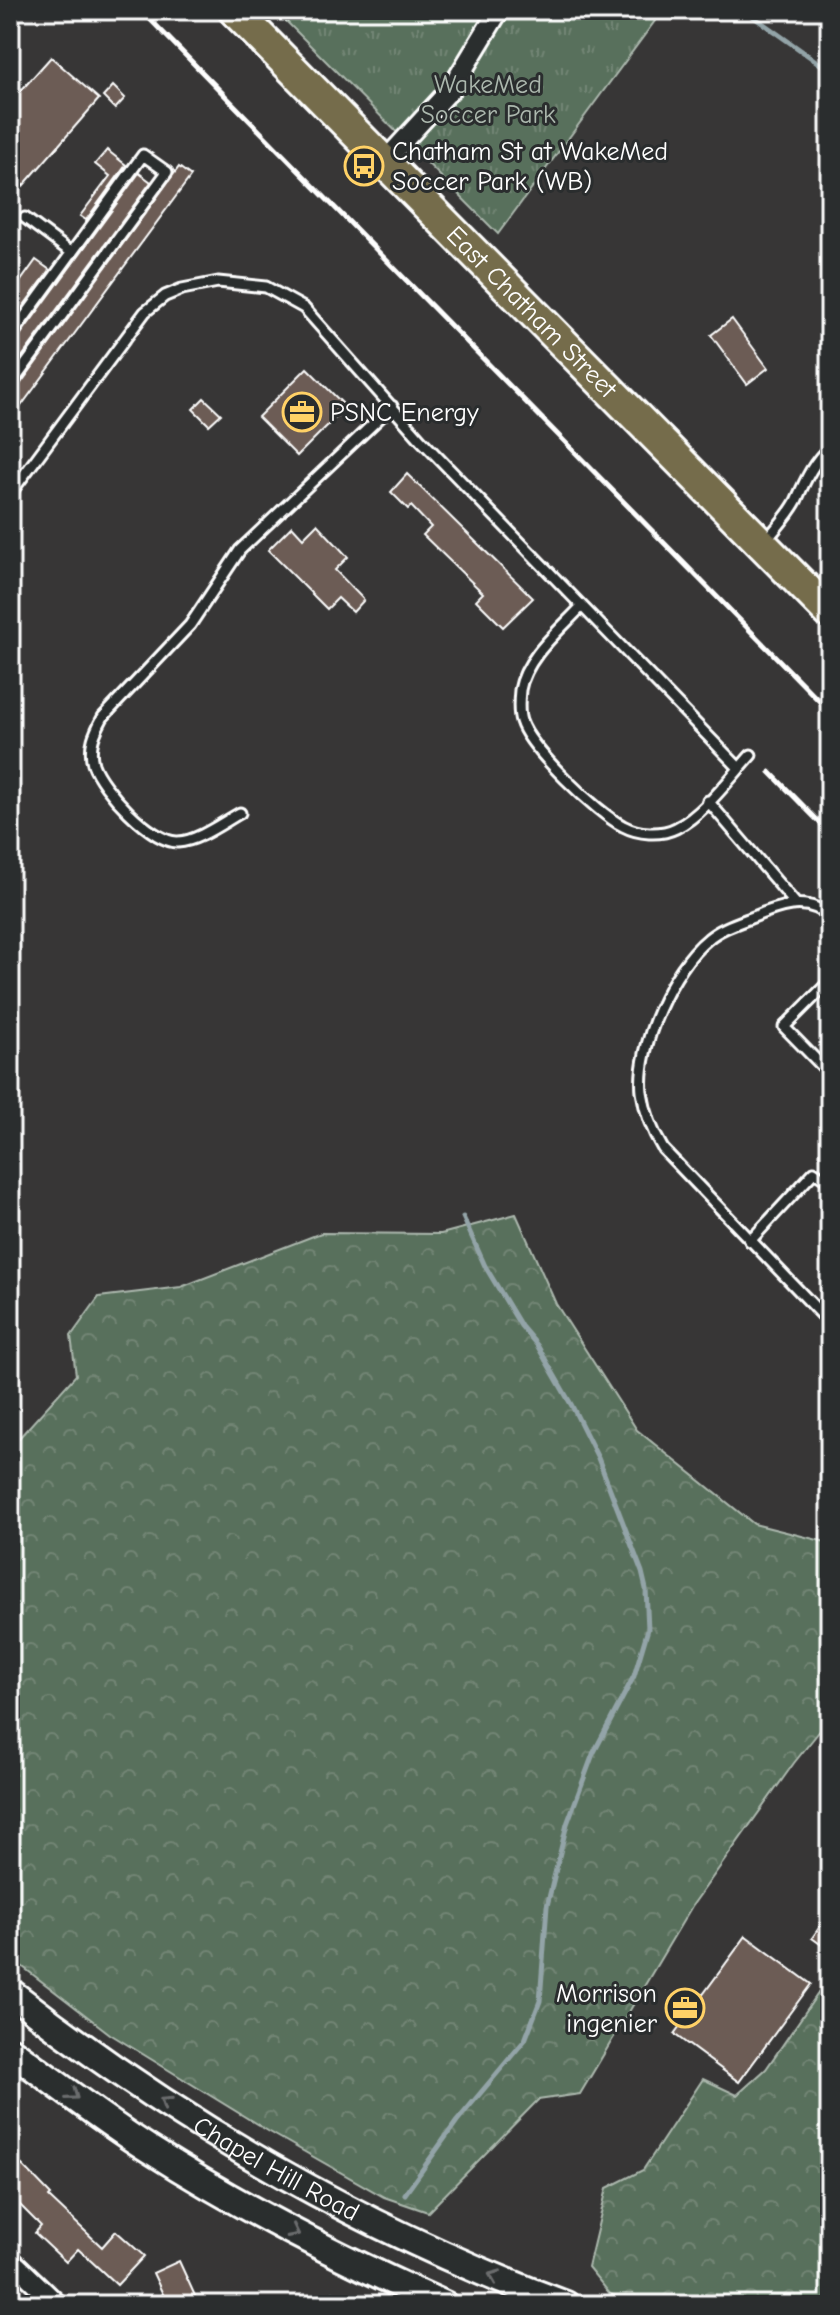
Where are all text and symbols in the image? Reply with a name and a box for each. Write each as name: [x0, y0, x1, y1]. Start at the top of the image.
park label: WakeMed Soccer Park: [421, 70, 556, 130]
place label: Chatham St at WakeMed Soccer Park (WB): [392, 137, 668, 197]
bus stop icon: Chatham St at WakeMed Soccer Park (WB): [343, 145, 385, 187]
street label: East Chatham Street: [440, 220, 624, 406]
office icon: PSNC Energy: [281, 391, 323, 433]
place label: PSNC Energy: [330, 398, 479, 428]
place label: Morrison ingenier: [556, 1979, 658, 2039]
office icon: Morrison ingenier: [664, 1987, 706, 2029]
one-way arrow: [65, 2085, 79, 2100]
one-way arrow: [160, 2097, 174, 2112]
street label: Chapel Hill Road: [188, 2110, 364, 2228]
one-way arrow: [286, 2222, 301, 2238]
one-way arrow: [488, 2269, 502, 2285]

